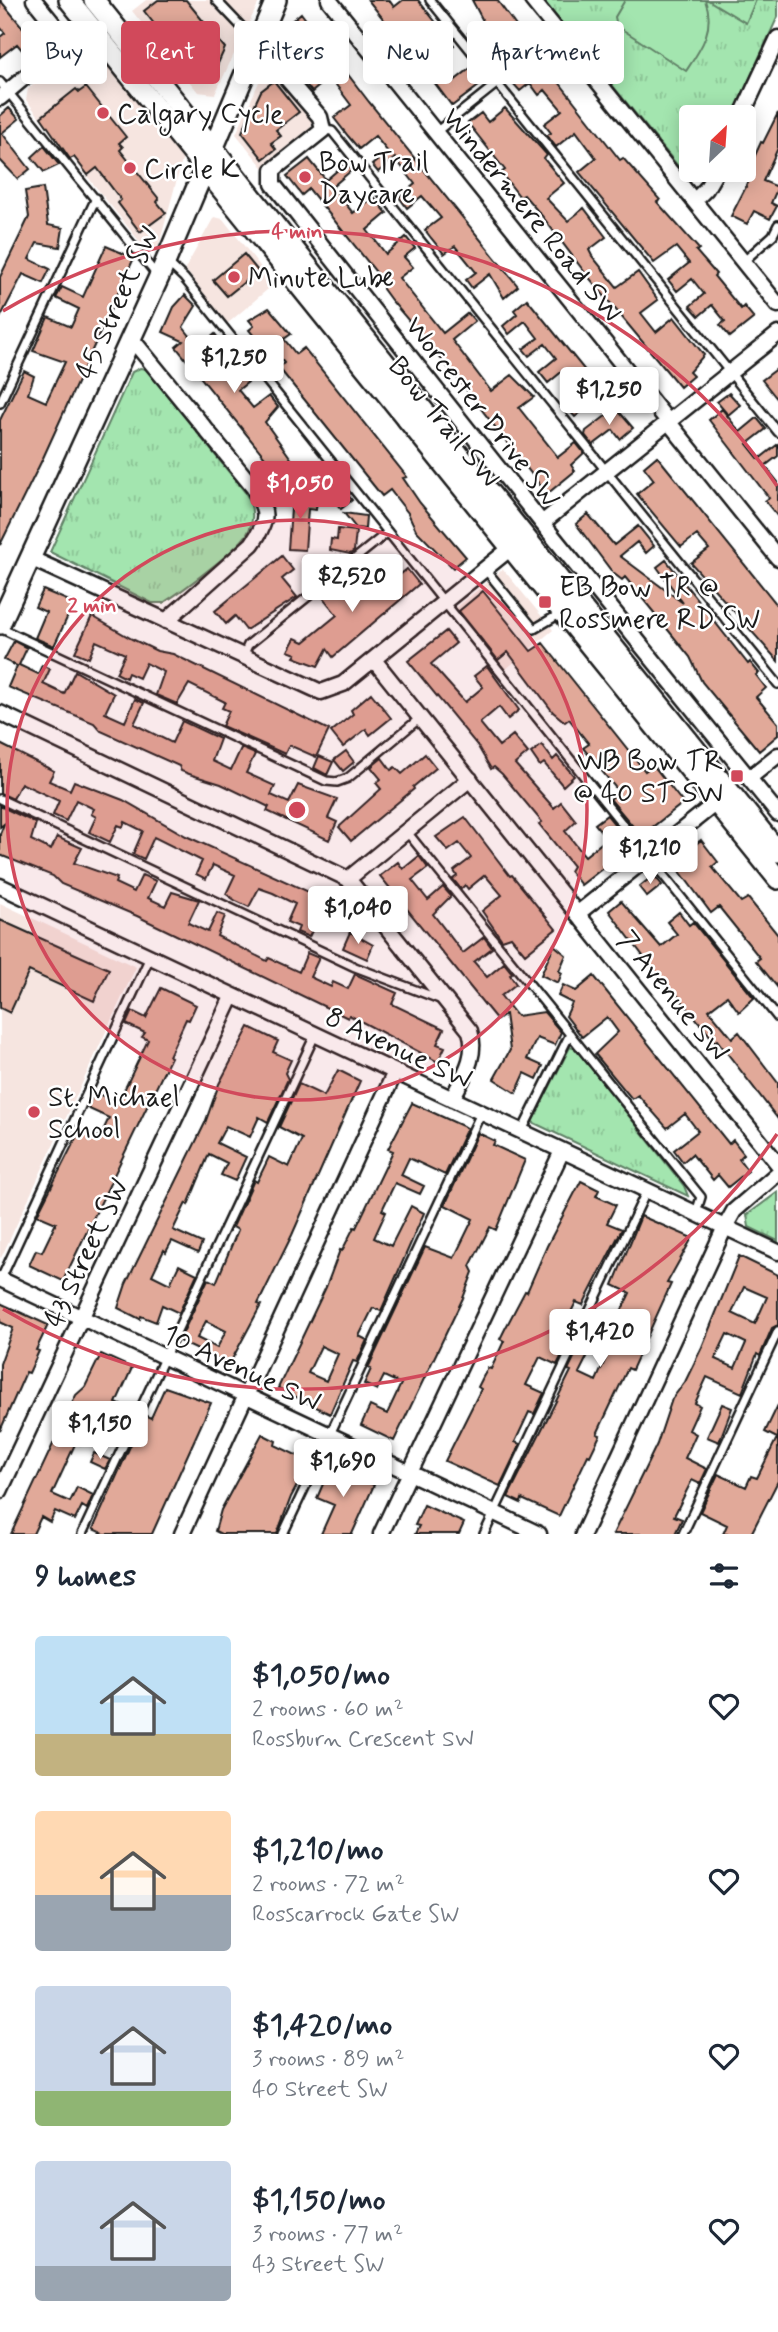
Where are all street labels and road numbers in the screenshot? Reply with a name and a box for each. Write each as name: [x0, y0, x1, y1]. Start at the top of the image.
street label: Windermere Road SW: [433, 100, 629, 331]
street label: 45 Street SW: [68, 220, 169, 386]
street label: Worcester Drive SW: [396, 309, 568, 516]
street label: Bow Trail SW: [379, 349, 507, 496]
street label: 7 Avenue SW: [608, 923, 736, 1070]
street label: 8 Avenue SW: [319, 999, 477, 1099]
street label: 43 Street SW: [36, 1172, 138, 1334]
street label: 10 Avenue SW: [156, 1317, 326, 1422]

